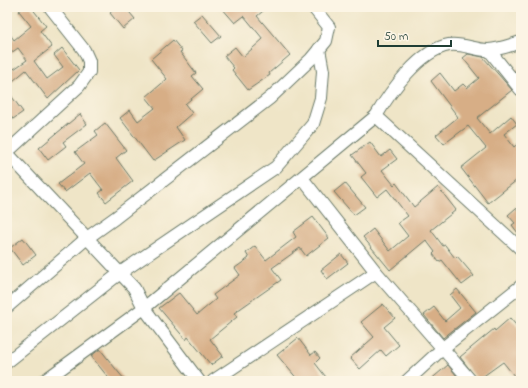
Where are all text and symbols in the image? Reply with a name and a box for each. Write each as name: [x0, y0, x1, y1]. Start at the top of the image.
scale bar: [378, 22, 451, 48]
text: 50 m: [384, 28, 408, 46]

